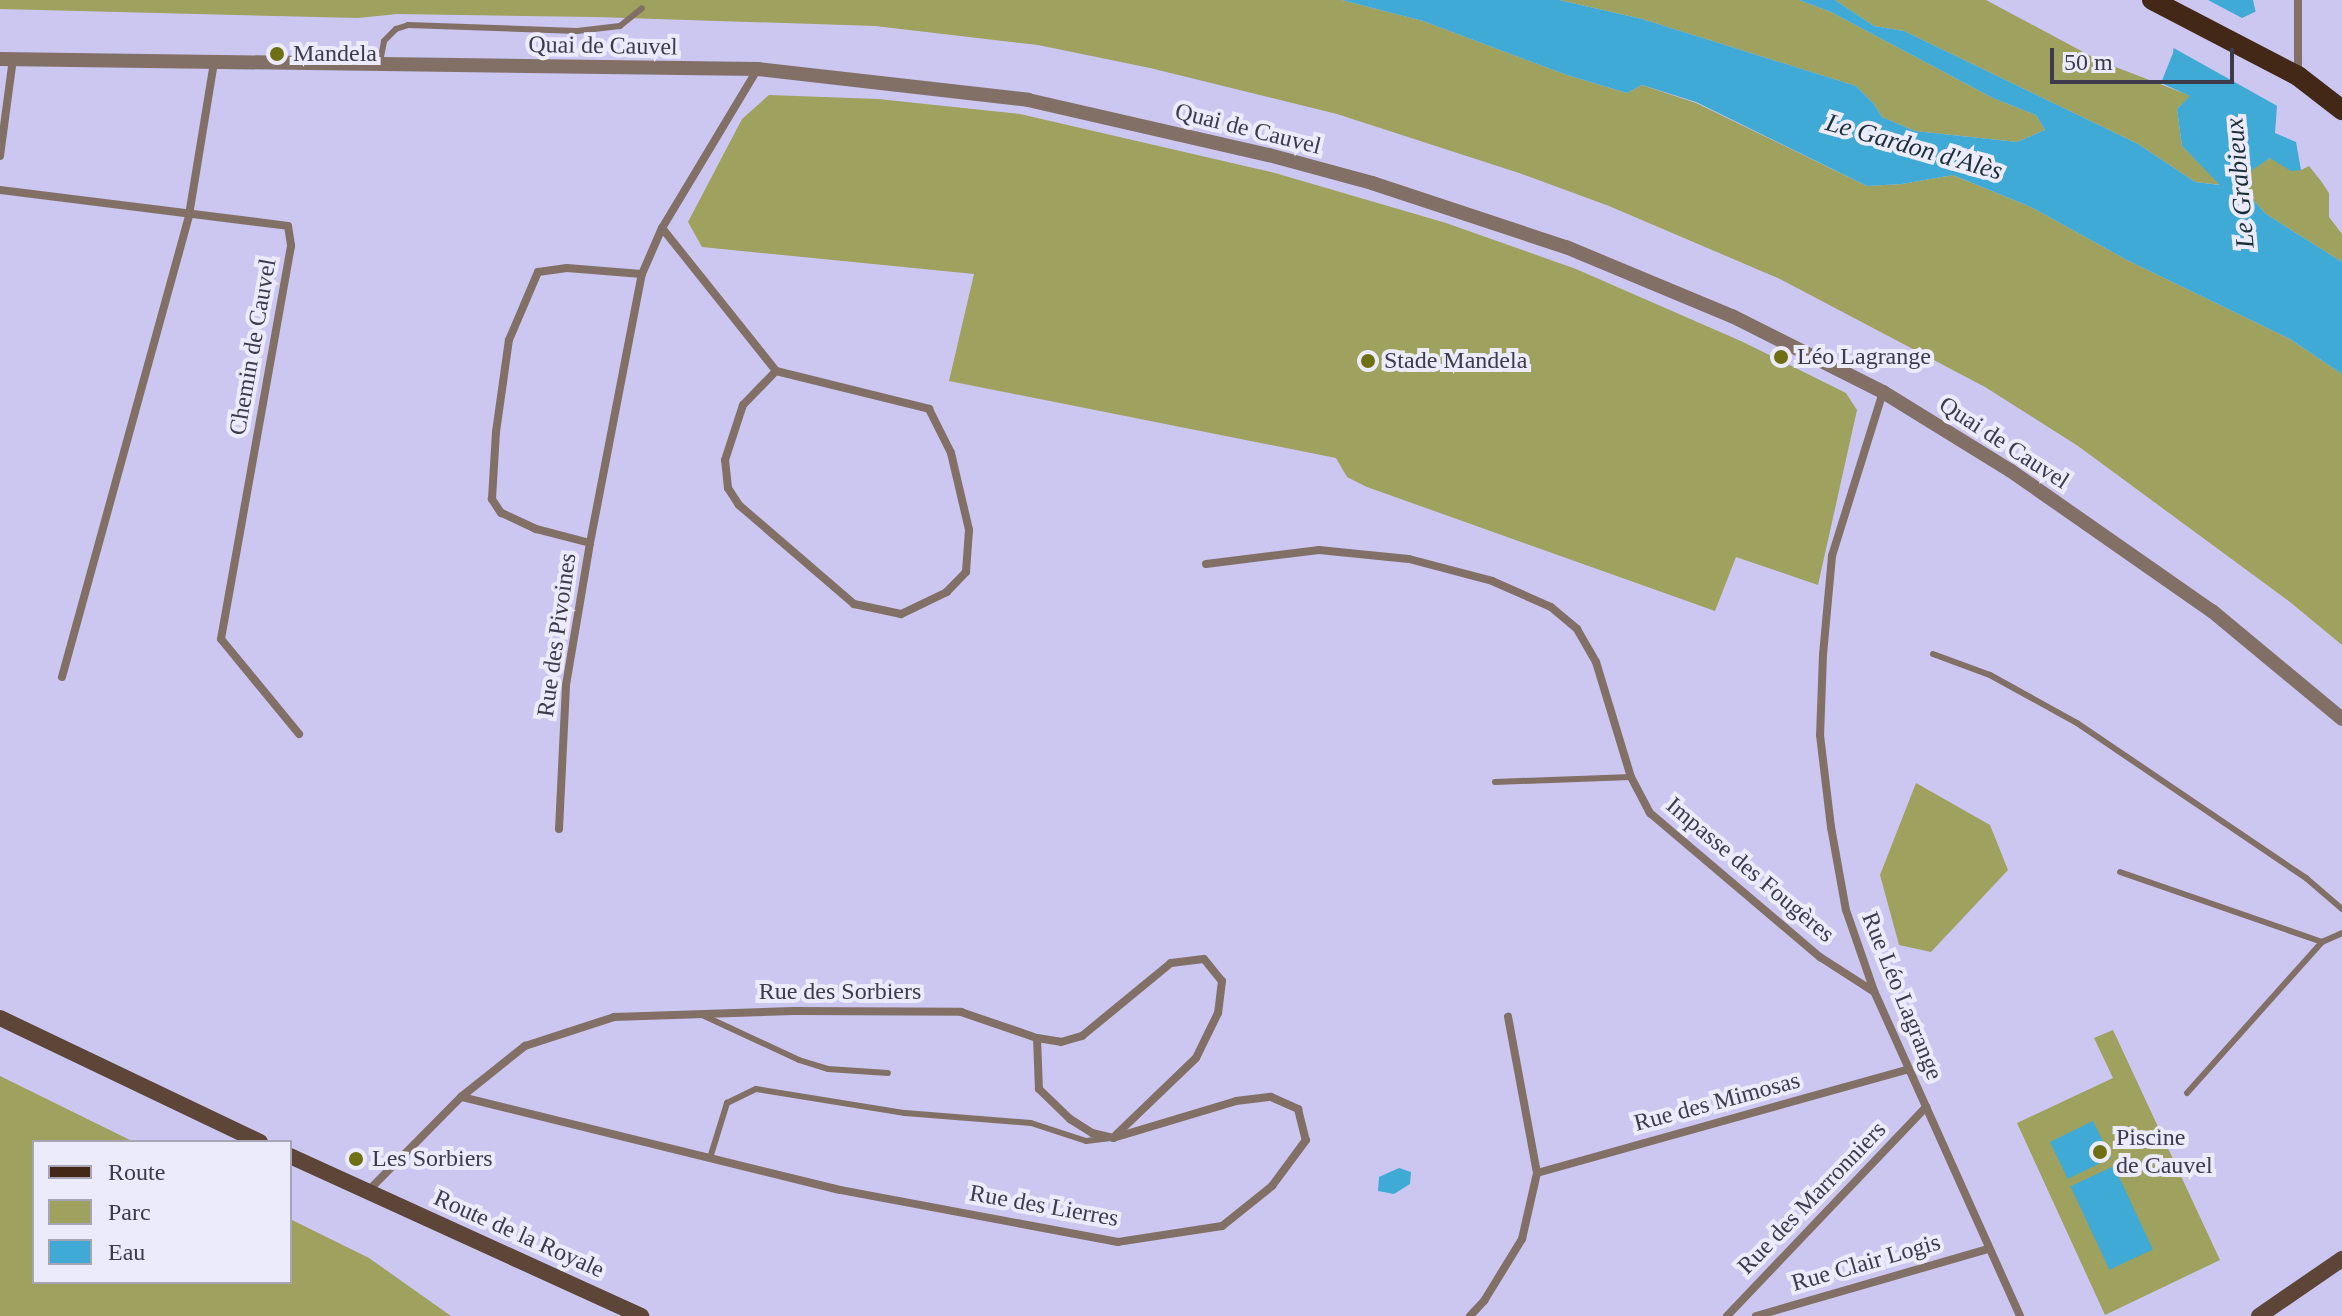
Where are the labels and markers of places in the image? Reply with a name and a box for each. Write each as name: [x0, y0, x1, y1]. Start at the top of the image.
place label: Mandela: [293, 40, 377, 68]
marker: Mandela: [268, 45, 286, 63]
place label: Léo Lagrange: [1797, 343, 1931, 371]
place label: Stade Mandela: [1384, 347, 1527, 375]
marker: Léo Lagrange: [1772, 348, 1790, 366]
marker: Stade Mandela: [1359, 352, 1377, 370]
place label: Piscine de Cauvel: [2116, 1124, 2213, 1180]
marker: Piscine de Cauvel: [2091, 1143, 2109, 1161]
place label: Les Sorbiers: [372, 1145, 493, 1173]
marker: Les Sorbiers: [347, 1150, 365, 1168]

